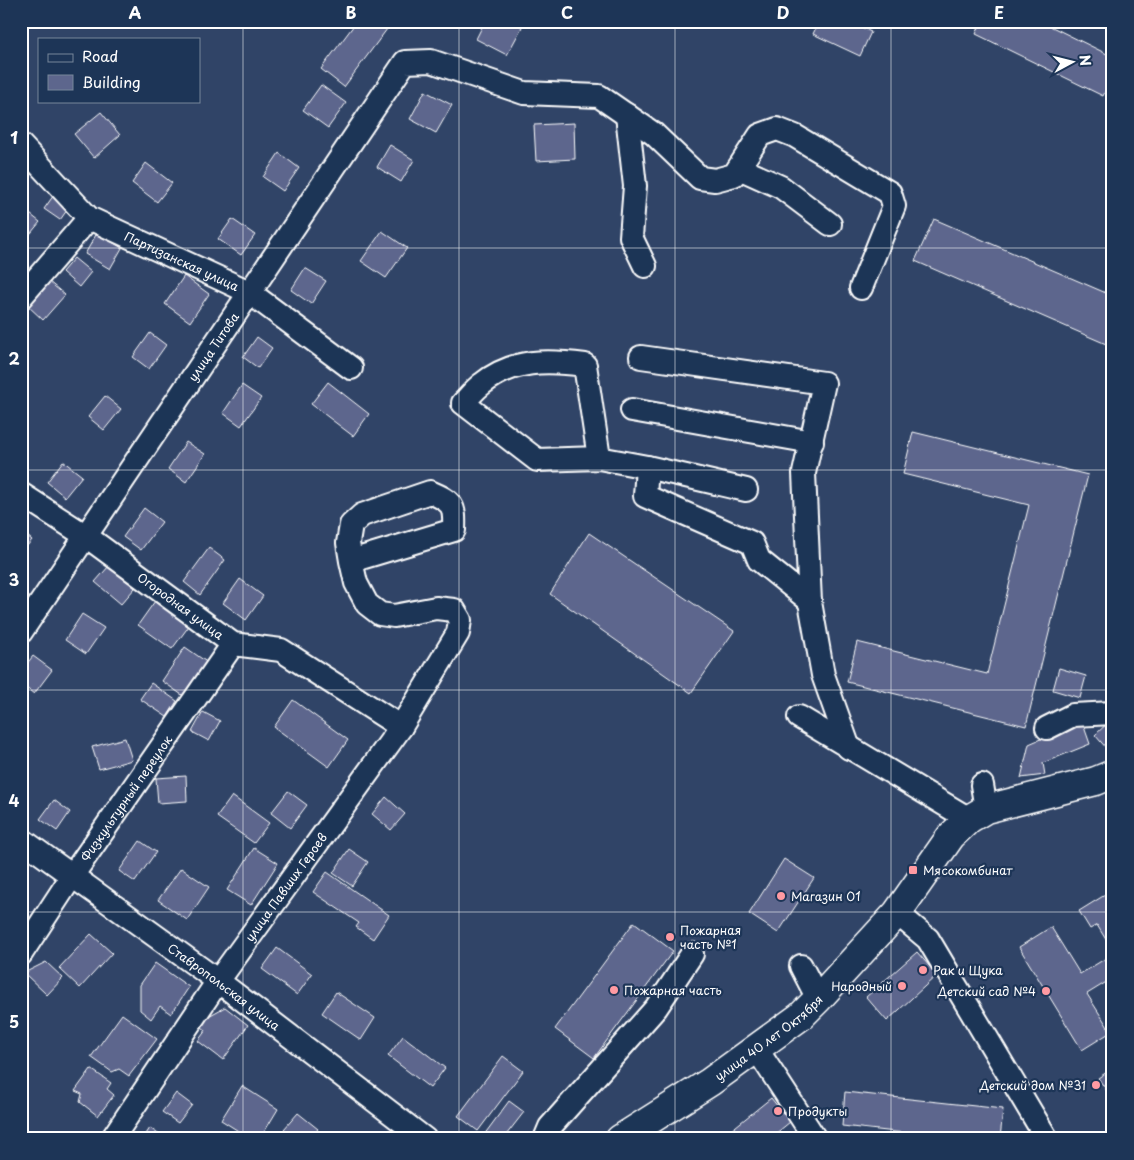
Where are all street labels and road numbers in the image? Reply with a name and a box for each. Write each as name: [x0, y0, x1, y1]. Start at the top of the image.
street label: Партизанская улица: [122, 227, 242, 295]
street label: улица Титова: [184, 308, 243, 385]
street label: Огородная улица: [134, 568, 228, 644]
street label: Физкультурный переулок: [76, 731, 177, 865]
street label: улица Павших Героев: [240, 829, 331, 945]
street label: Ставропольская улица: [164, 939, 284, 1035]
street label: улица 40 лет Октября: [711, 991, 826, 1085]

